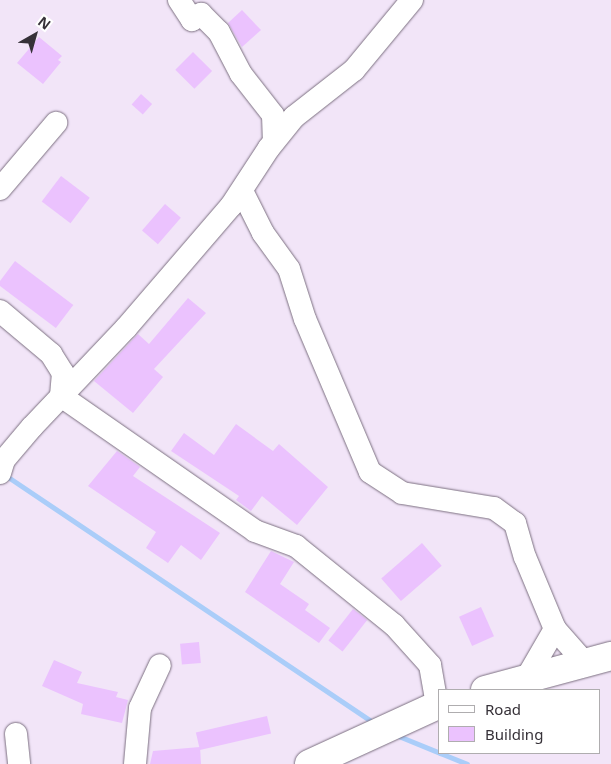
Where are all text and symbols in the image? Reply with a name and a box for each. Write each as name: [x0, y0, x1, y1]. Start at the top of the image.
north arrow: [10, 10, 60, 60]
text: N: [34, 12, 55, 34]
legend: [438, 689, 601, 754]
text: Road: [485, 699, 521, 719]
text: Building: [485, 724, 543, 744]

